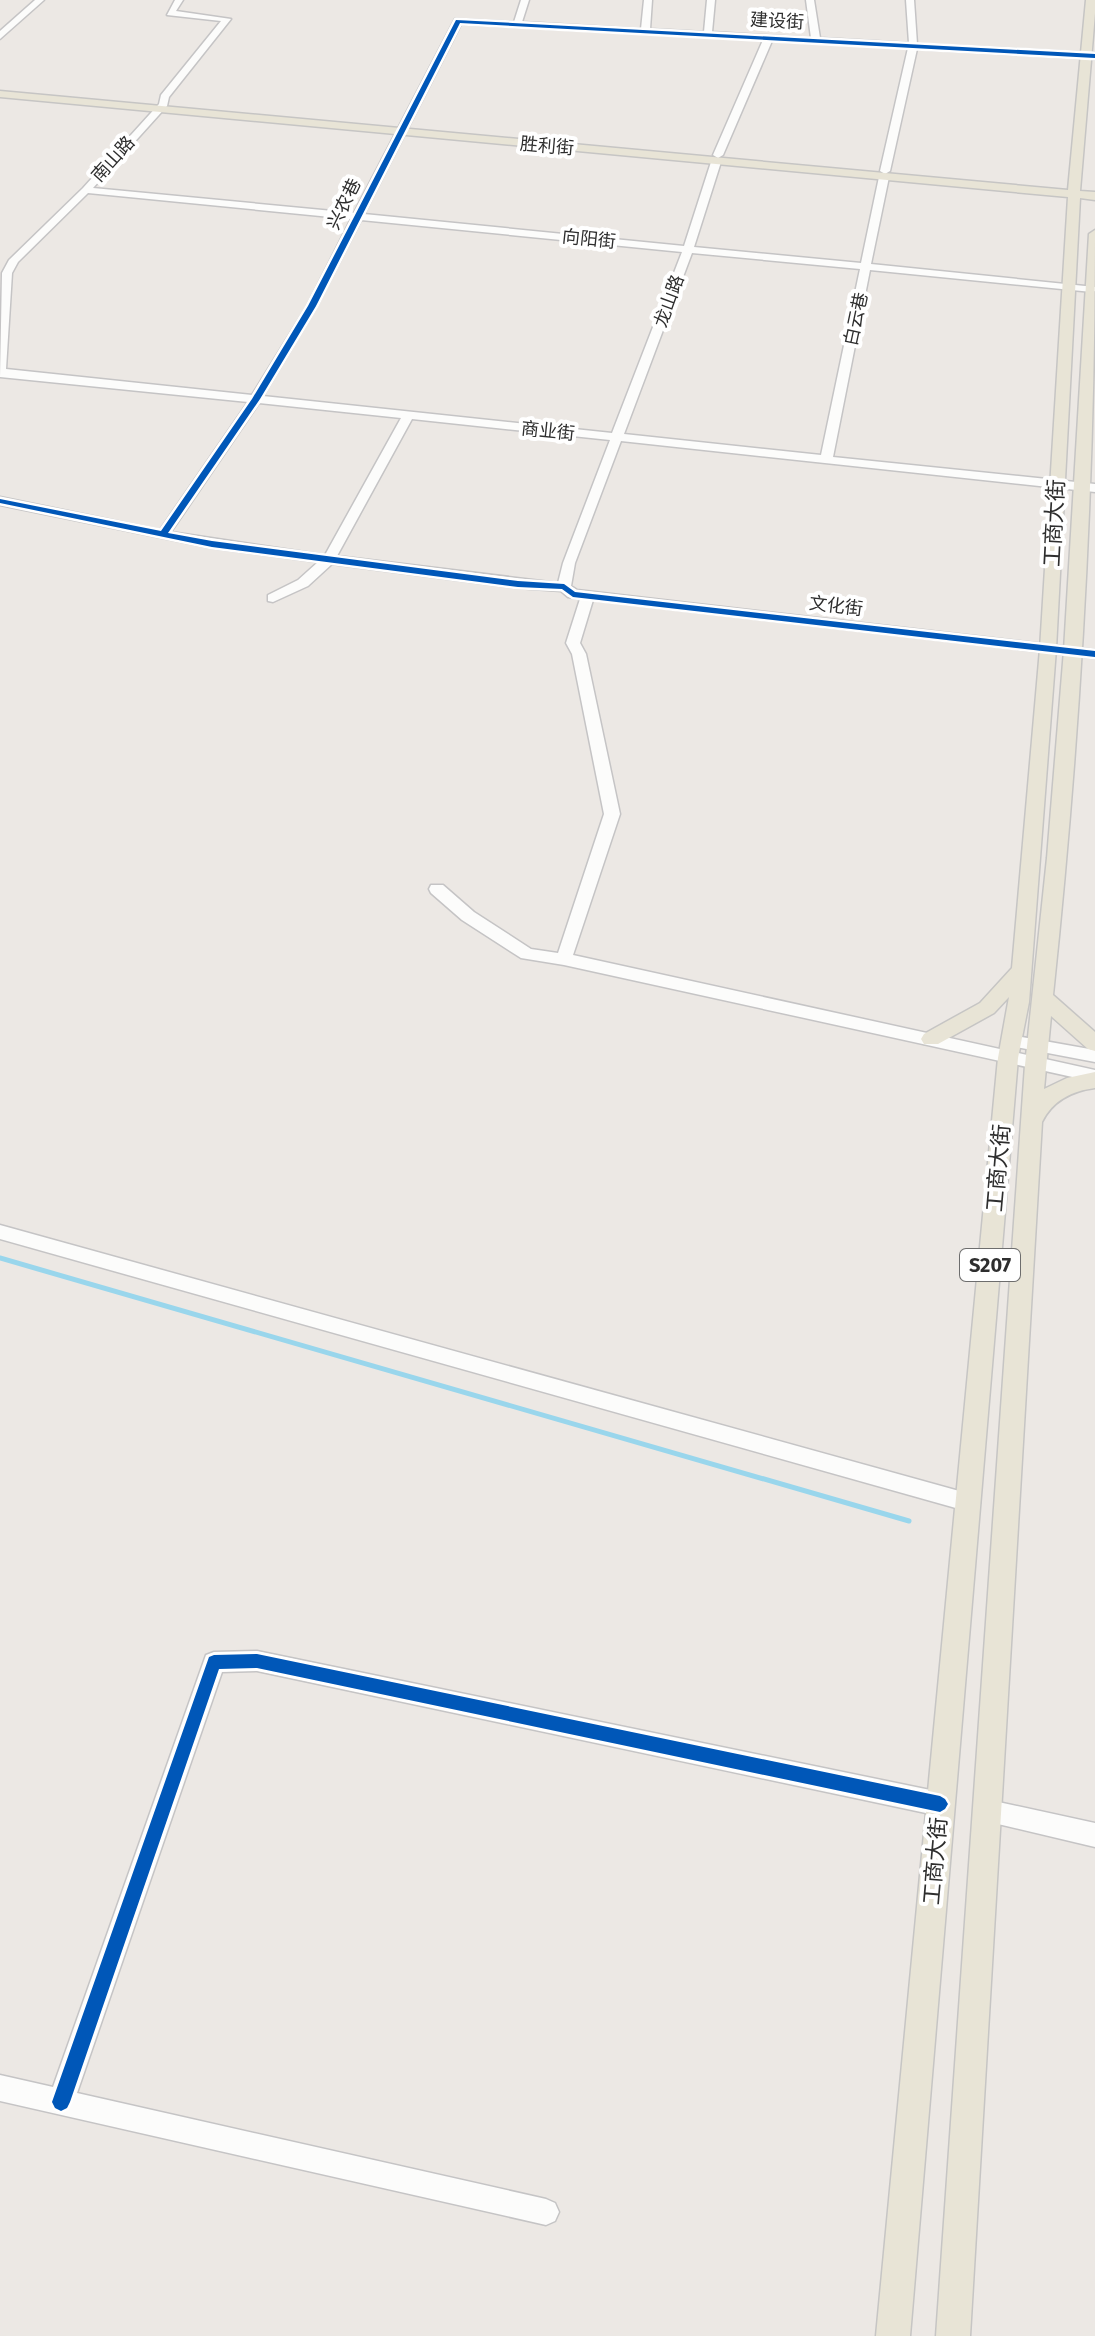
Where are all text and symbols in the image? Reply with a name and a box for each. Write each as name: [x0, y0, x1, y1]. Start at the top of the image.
street label: 建设街: [749, 9, 805, 33]
street label: 南山路: [87, 132, 139, 186]
street label: 胜利街: [519, 133, 575, 159]
street label: 兴农巷: [322, 175, 366, 233]
street label: 向阳街: [561, 225, 617, 253]
street label: 龙山路: [649, 272, 689, 330]
street label: 白云巷: [840, 290, 872, 348]
street label: 商业街: [520, 417, 576, 445]
street label: 工商大街: [1038, 478, 1070, 568]
street label: 文化街: [808, 592, 864, 620]
street label: 工商大街: [981, 1123, 1015, 1213]
road number: S207: [960, 1249, 1020, 1281]
street label: 工商大街: [918, 1816, 952, 1906]

